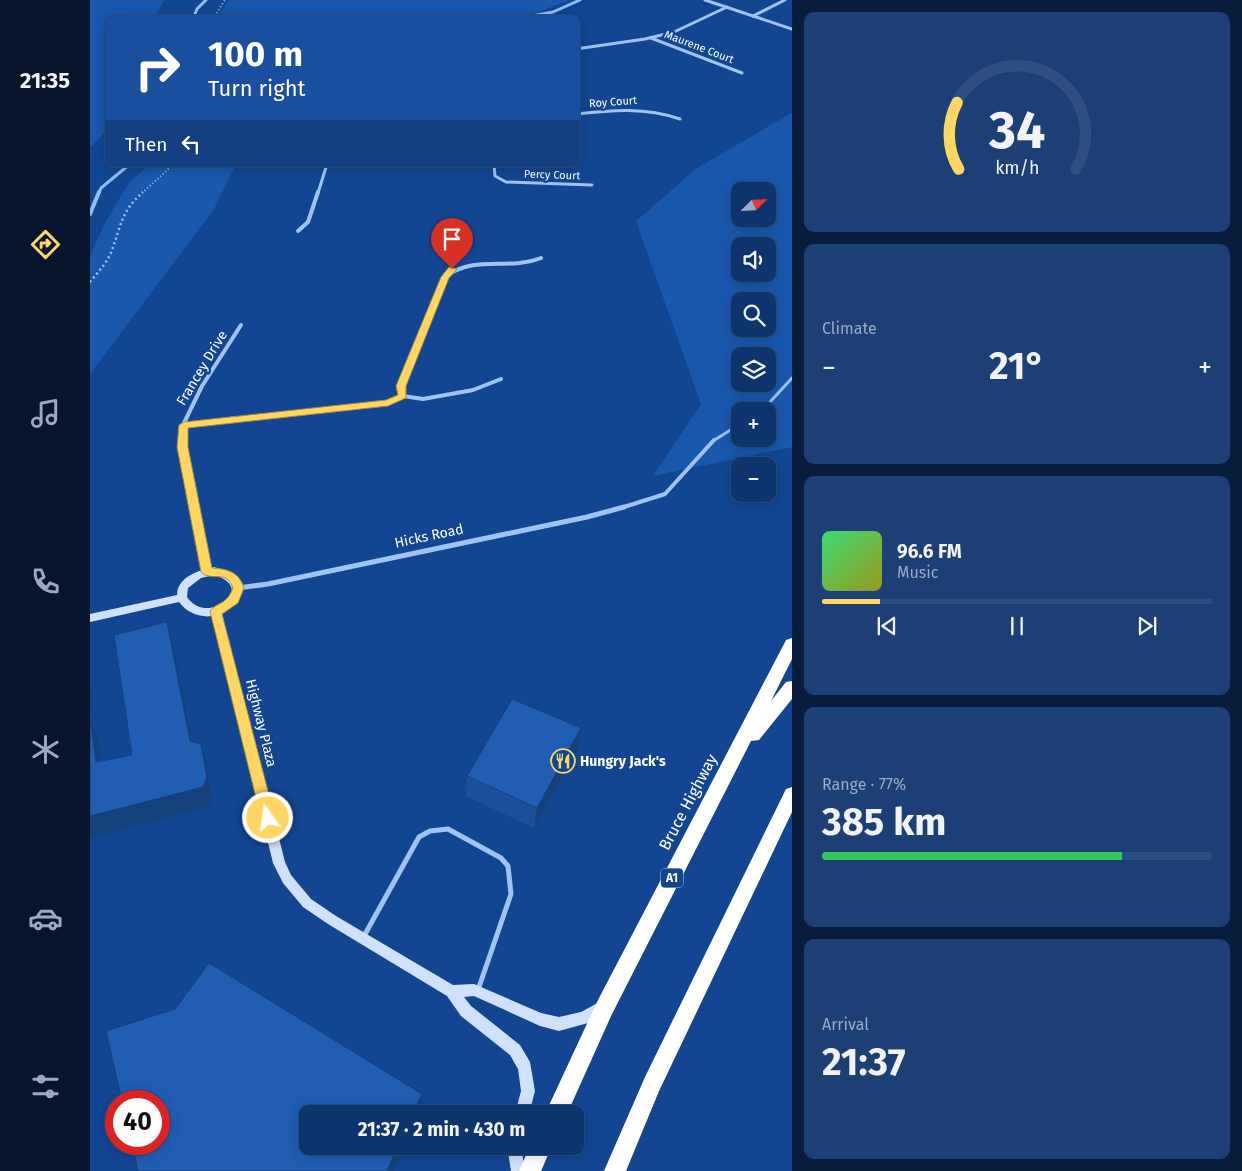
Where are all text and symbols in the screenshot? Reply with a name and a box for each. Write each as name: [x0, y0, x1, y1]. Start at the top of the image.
street label: Maurene Court: [663, 28, 736, 66]
text: 100 m: [208, 33, 303, 75]
icon: right: [125, 35, 190, 100]
text: 21:35: [20, 67, 70, 94]
text: Turn right: [208, 75, 305, 102]
street label: Roy Court: [589, 94, 638, 110]
text: 34: [988, 99, 1045, 162]
icon: left: [177, 130, 205, 158]
text: Then: [125, 133, 167, 156]
text: km/h: [995, 157, 1039, 179]
street label: Percy Court: [524, 168, 581, 182]
north arrow: [731, 182, 776, 228]
map controls: [731, 182, 776, 502]
pin: [431, 218, 473, 269]
icon: arrive: [438, 225, 466, 253]
icon: directions: [28, 227, 63, 262]
button: sound: [731, 237, 776, 282]
button: search: [731, 292, 776, 337]
text: Climate: [822, 319, 877, 338]
street label: Francey Drive: [173, 327, 231, 409]
text: 21°: [989, 343, 1045, 389]
button: layers: [731, 347, 776, 392]
text: −: [822, 351, 836, 384]
text: +: [1198, 351, 1212, 384]
icon: music: [28, 396, 63, 431]
button: +: [731, 402, 776, 447]
button: −: [731, 457, 776, 502]
street label: Hicks Road: [393, 520, 465, 552]
text: 96.6 FM: [897, 540, 962, 563]
text: Music: [897, 563, 938, 582]
icon: phone: [28, 564, 63, 599]
icon: previous: [873, 612, 901, 640]
icon: pause: [1003, 612, 1031, 640]
icon: next: [1133, 612, 1161, 640]
street label: Highway Plaza: [242, 677, 280, 769]
icon: climate: [28, 732, 63, 767]
restaurant icon: Hungry Jack's: [550, 748, 576, 774]
street label: Bruce Highway: [655, 751, 721, 853]
place label: Hungry Jack's: [580, 753, 666, 770]
text: Range · 77%: [822, 775, 906, 794]
position arrow: [241, 791, 293, 843]
text: 385 km: [822, 799, 946, 845]
road number: A1: [661, 868, 683, 888]
icon: car: [28, 901, 63, 936]
text: Arrival: [822, 1015, 869, 1034]
text: 21:37: [822, 1039, 906, 1085]
icon: filters: [28, 1069, 63, 1104]
speed limit sign: 40: [105, 1090, 170, 1155]
text: 21:37 · 2 min · 430 m: [358, 1118, 525, 1141]

